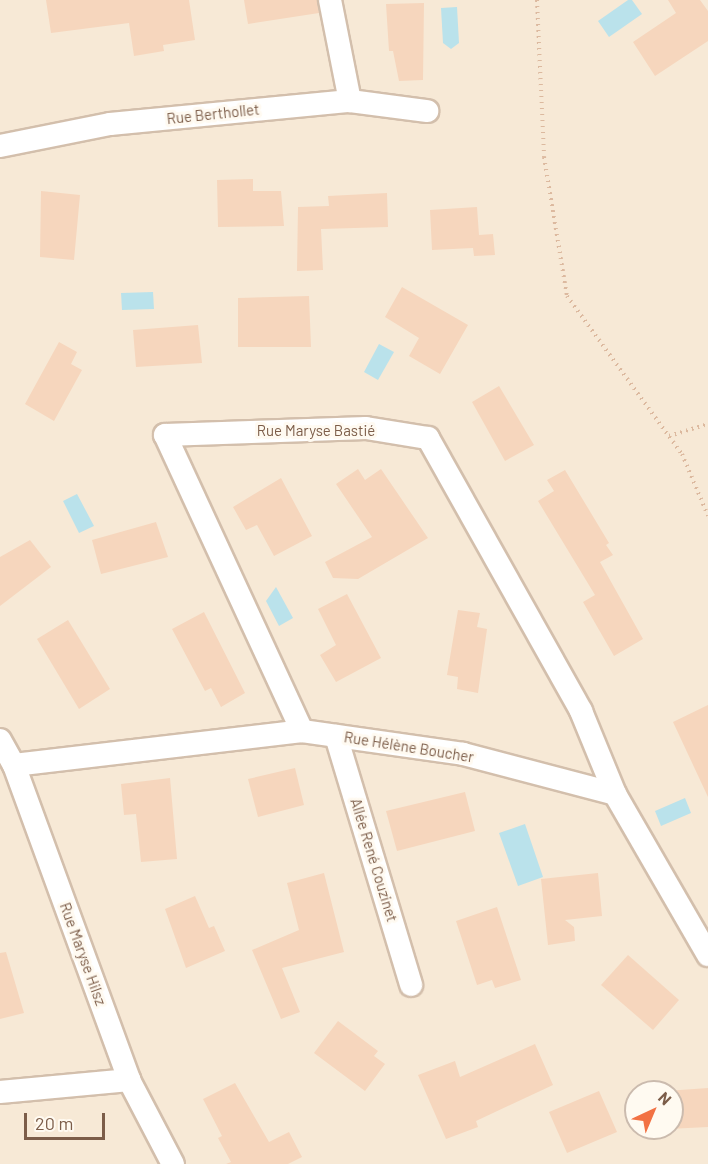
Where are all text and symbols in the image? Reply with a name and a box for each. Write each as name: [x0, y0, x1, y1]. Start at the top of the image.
street label: Rue Berthollet: [166, 100, 260, 128]
street label: Rue Maryse Bastié: [257, 422, 375, 440]
street label: Rue Hélène Boucher: [343, 728, 475, 766]
street label: Allée René Couzinet: [347, 796, 401, 924]
street label: Rue Maryse Hilsz: [56, 900, 110, 1008]
north arrow: [624, 1080, 684, 1140]
text: N: [655, 1088, 676, 1109]
scale bar: [27, 1101, 108, 1139]
text: 20 m: [35, 1112, 73, 1134]

